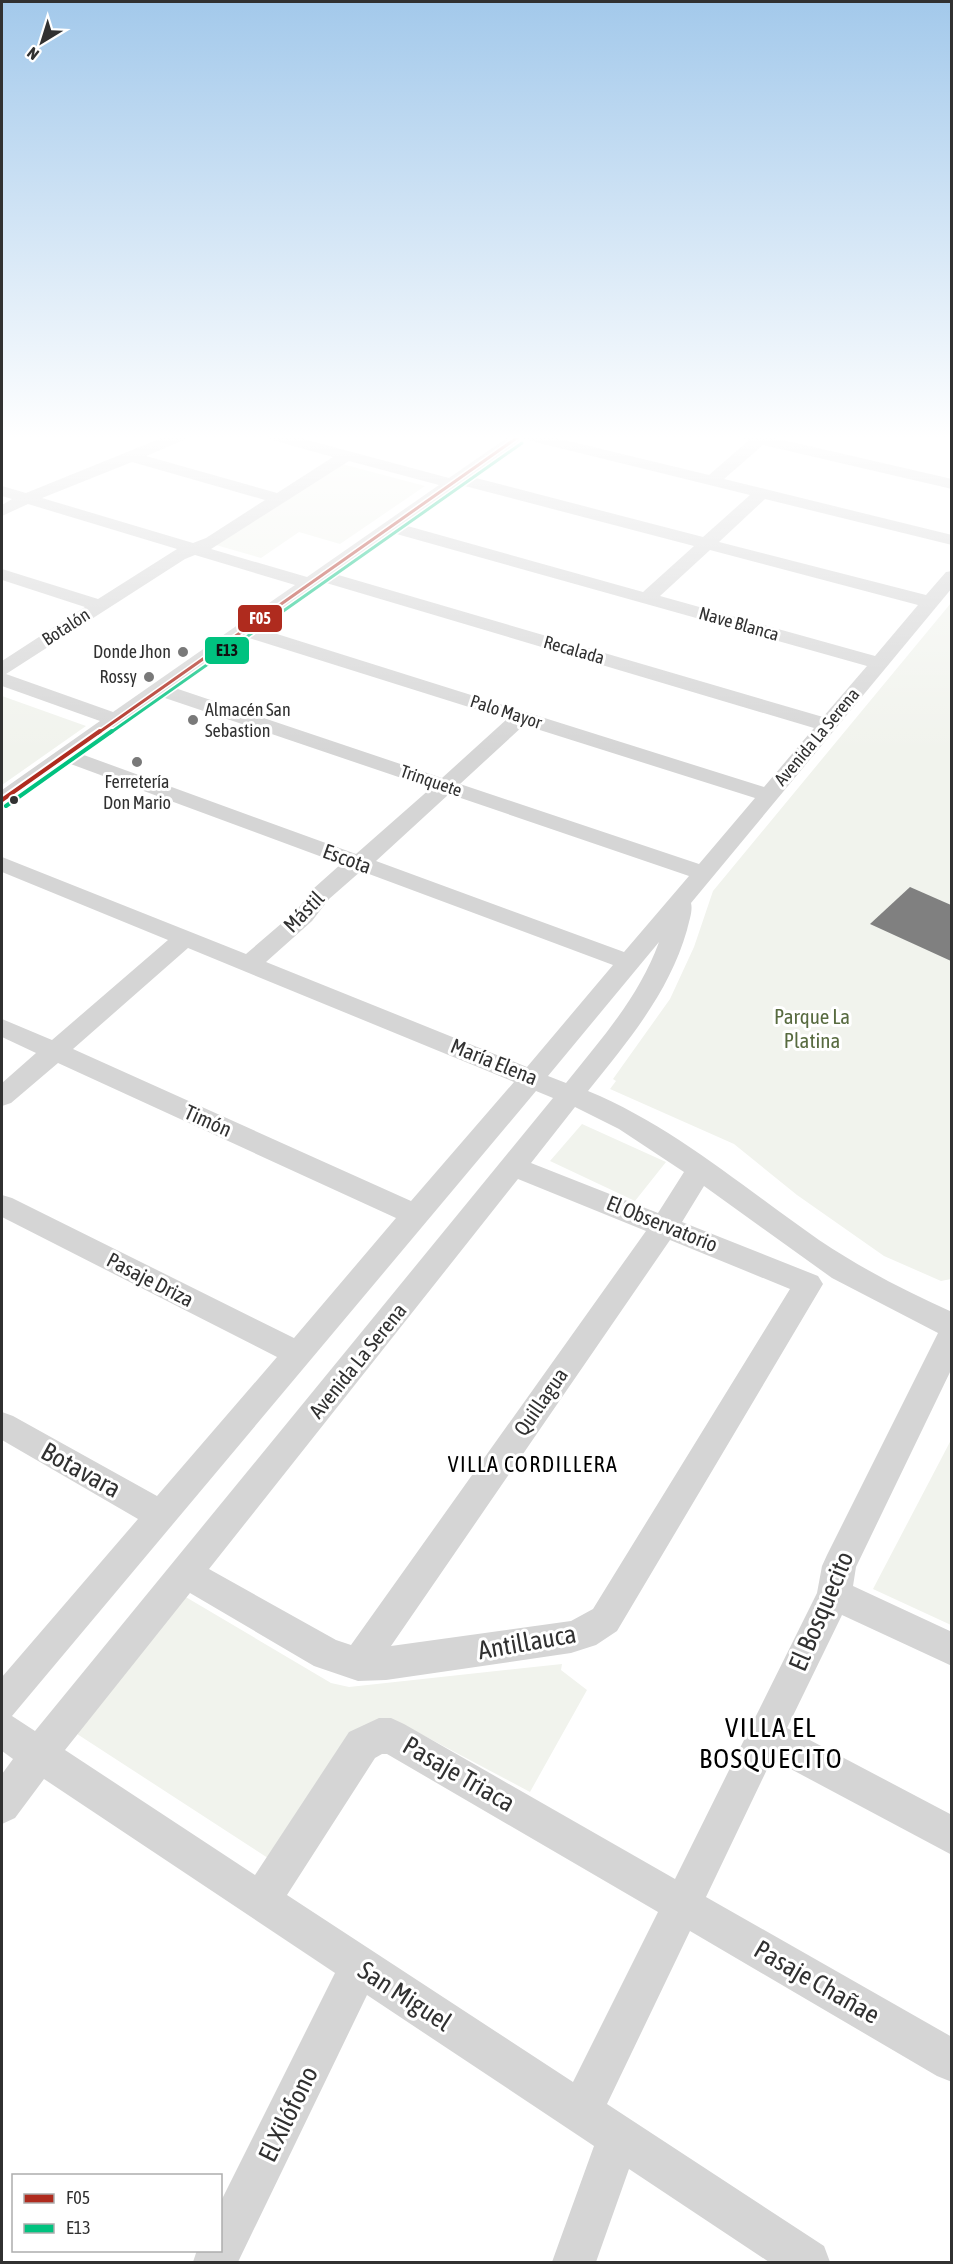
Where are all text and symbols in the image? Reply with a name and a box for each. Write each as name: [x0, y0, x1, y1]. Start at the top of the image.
north arrow: [12, 12, 72, 72]
text: N: [23, 44, 42, 64]
street label: Nave Blanca: [697, 602, 782, 645]
street label: Botalón: [38, 604, 93, 650]
line badge: F05: [237, 604, 283, 633]
text: F05: [249, 609, 271, 627]
street label: Recalada: [541, 631, 607, 668]
line badge: E13: [204, 636, 250, 665]
place label: Donde Jhon: [93, 641, 171, 662]
text: E13: [216, 641, 238, 659]
marker: Donde Jhon: [176, 645, 190, 659]
place label: Rossy: [99, 666, 137, 687]
marker: Rossy: [142, 670, 156, 684]
street label: Avenida La Serena: [770, 684, 863, 790]
street label: Palo Mayor: [468, 690, 545, 733]
place label: Almacén San Sebastion: [205, 699, 291, 741]
marker: Almacén San Sebastion: [186, 713, 200, 727]
marker: Ferretería Don Mario: [130, 755, 144, 769]
street label: Trinquete: [398, 760, 465, 801]
place label: Ferretería Don Mario: [103, 771, 171, 813]
unlabelled marker: [8, 794, 20, 806]
street label: Escota: [320, 838, 375, 878]
street label: Mástil: [278, 886, 329, 937]
park label: Parque La Platina: [774, 1004, 850, 1052]
street label: María Elena: [448, 1033, 541, 1089]
street label: Timón: [181, 1099, 236, 1141]
street label: El Observatorio: [603, 1190, 721, 1256]
street label: Pasaje Driza: [103, 1247, 198, 1311]
street label: Avenida La Serena: [304, 1298, 411, 1423]
street label: Quillagua: [508, 1363, 572, 1440]
street label: Botavara: [36, 1436, 126, 1504]
district label: VILLA CORDILLERA: [448, 1451, 618, 1477]
street label: El Bosquecito: [782, 1547, 860, 1675]
street label: Antillauca: [476, 1619, 578, 1665]
district label: VILLA EL BOSQUECITO: [699, 1712, 843, 1774]
street label: Pasaje Triaca: [398, 1730, 520, 1818]
street label: Pasaje Chañae: [749, 1934, 885, 2030]
street label: San Miguel: [353, 1955, 457, 2037]
street label: El Xilófono: [252, 2061, 324, 2167]
legend: [12, 2174, 222, 2252]
text: F05: [66, 2187, 90, 2208]
text: E13: [66, 2217, 91, 2238]

